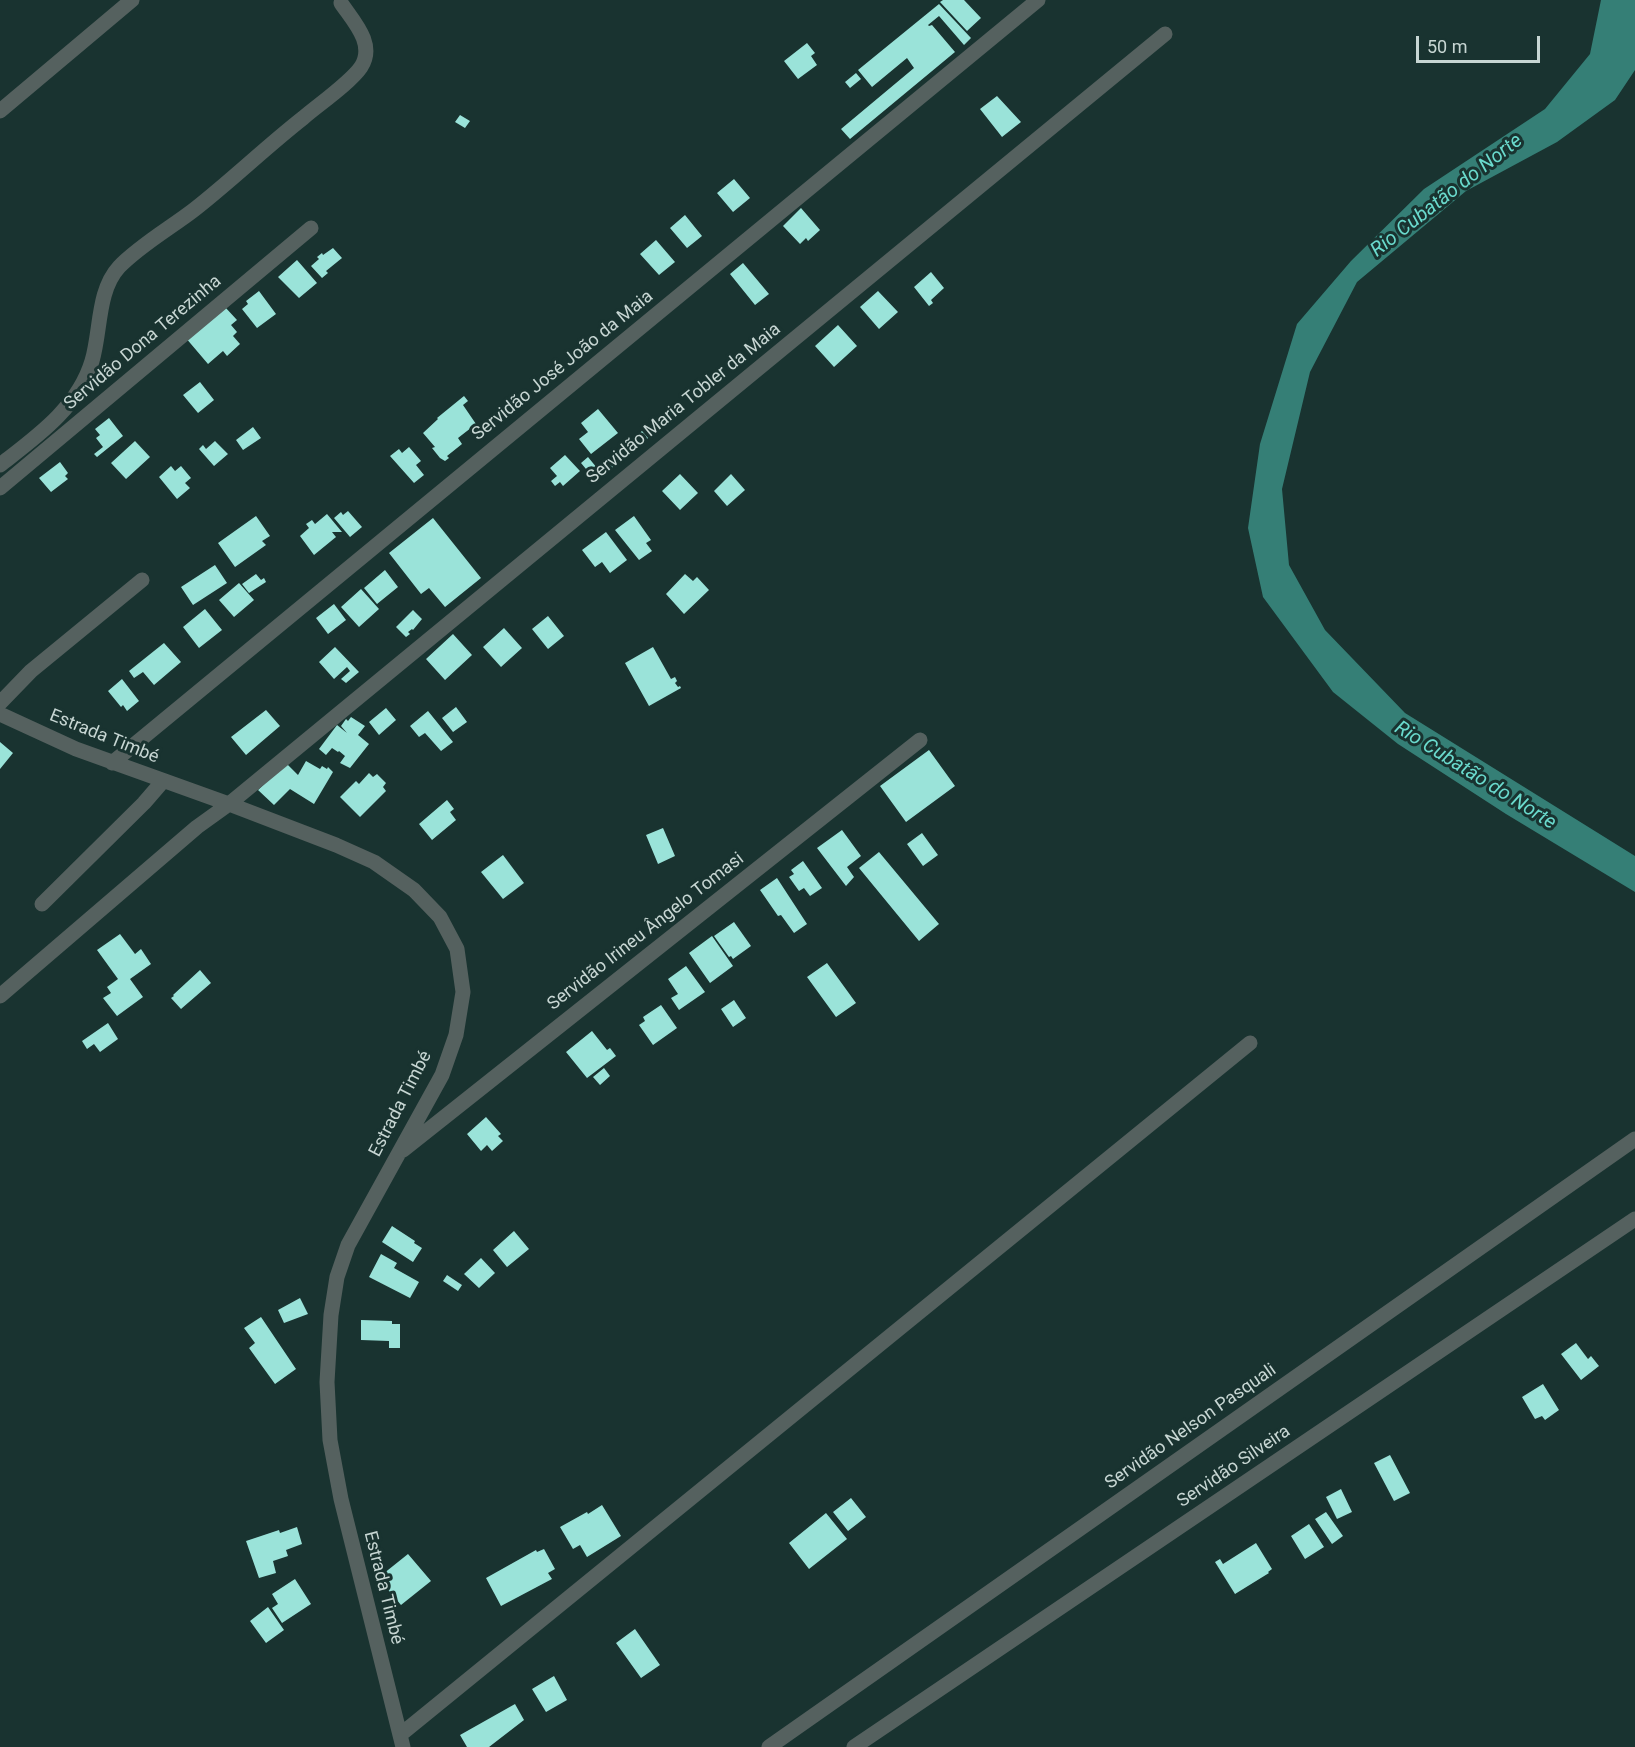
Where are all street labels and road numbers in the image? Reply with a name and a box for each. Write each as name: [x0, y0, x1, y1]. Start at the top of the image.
street label: Servidão Dona Terezinha: [60, 271, 226, 415]
street label: Servidão José João da Maia: [468, 286, 658, 446]
street label: Servidão Maria Tobler da Maia: [583, 319, 785, 489]
street label: Estrada Timbé: [46, 705, 162, 769]
street label: Servidão Irineu Ângelo Tomasi: [543, 849, 749, 1015]
street label: Estrada Timbé: [365, 1047, 437, 1161]
street label: Servidão Nelson Pasquali: [1101, 1360, 1281, 1494]
street label: Servidão Silveira: [1173, 1421, 1295, 1513]
street label: Estrada Timbé: [359, 1529, 407, 1647]

